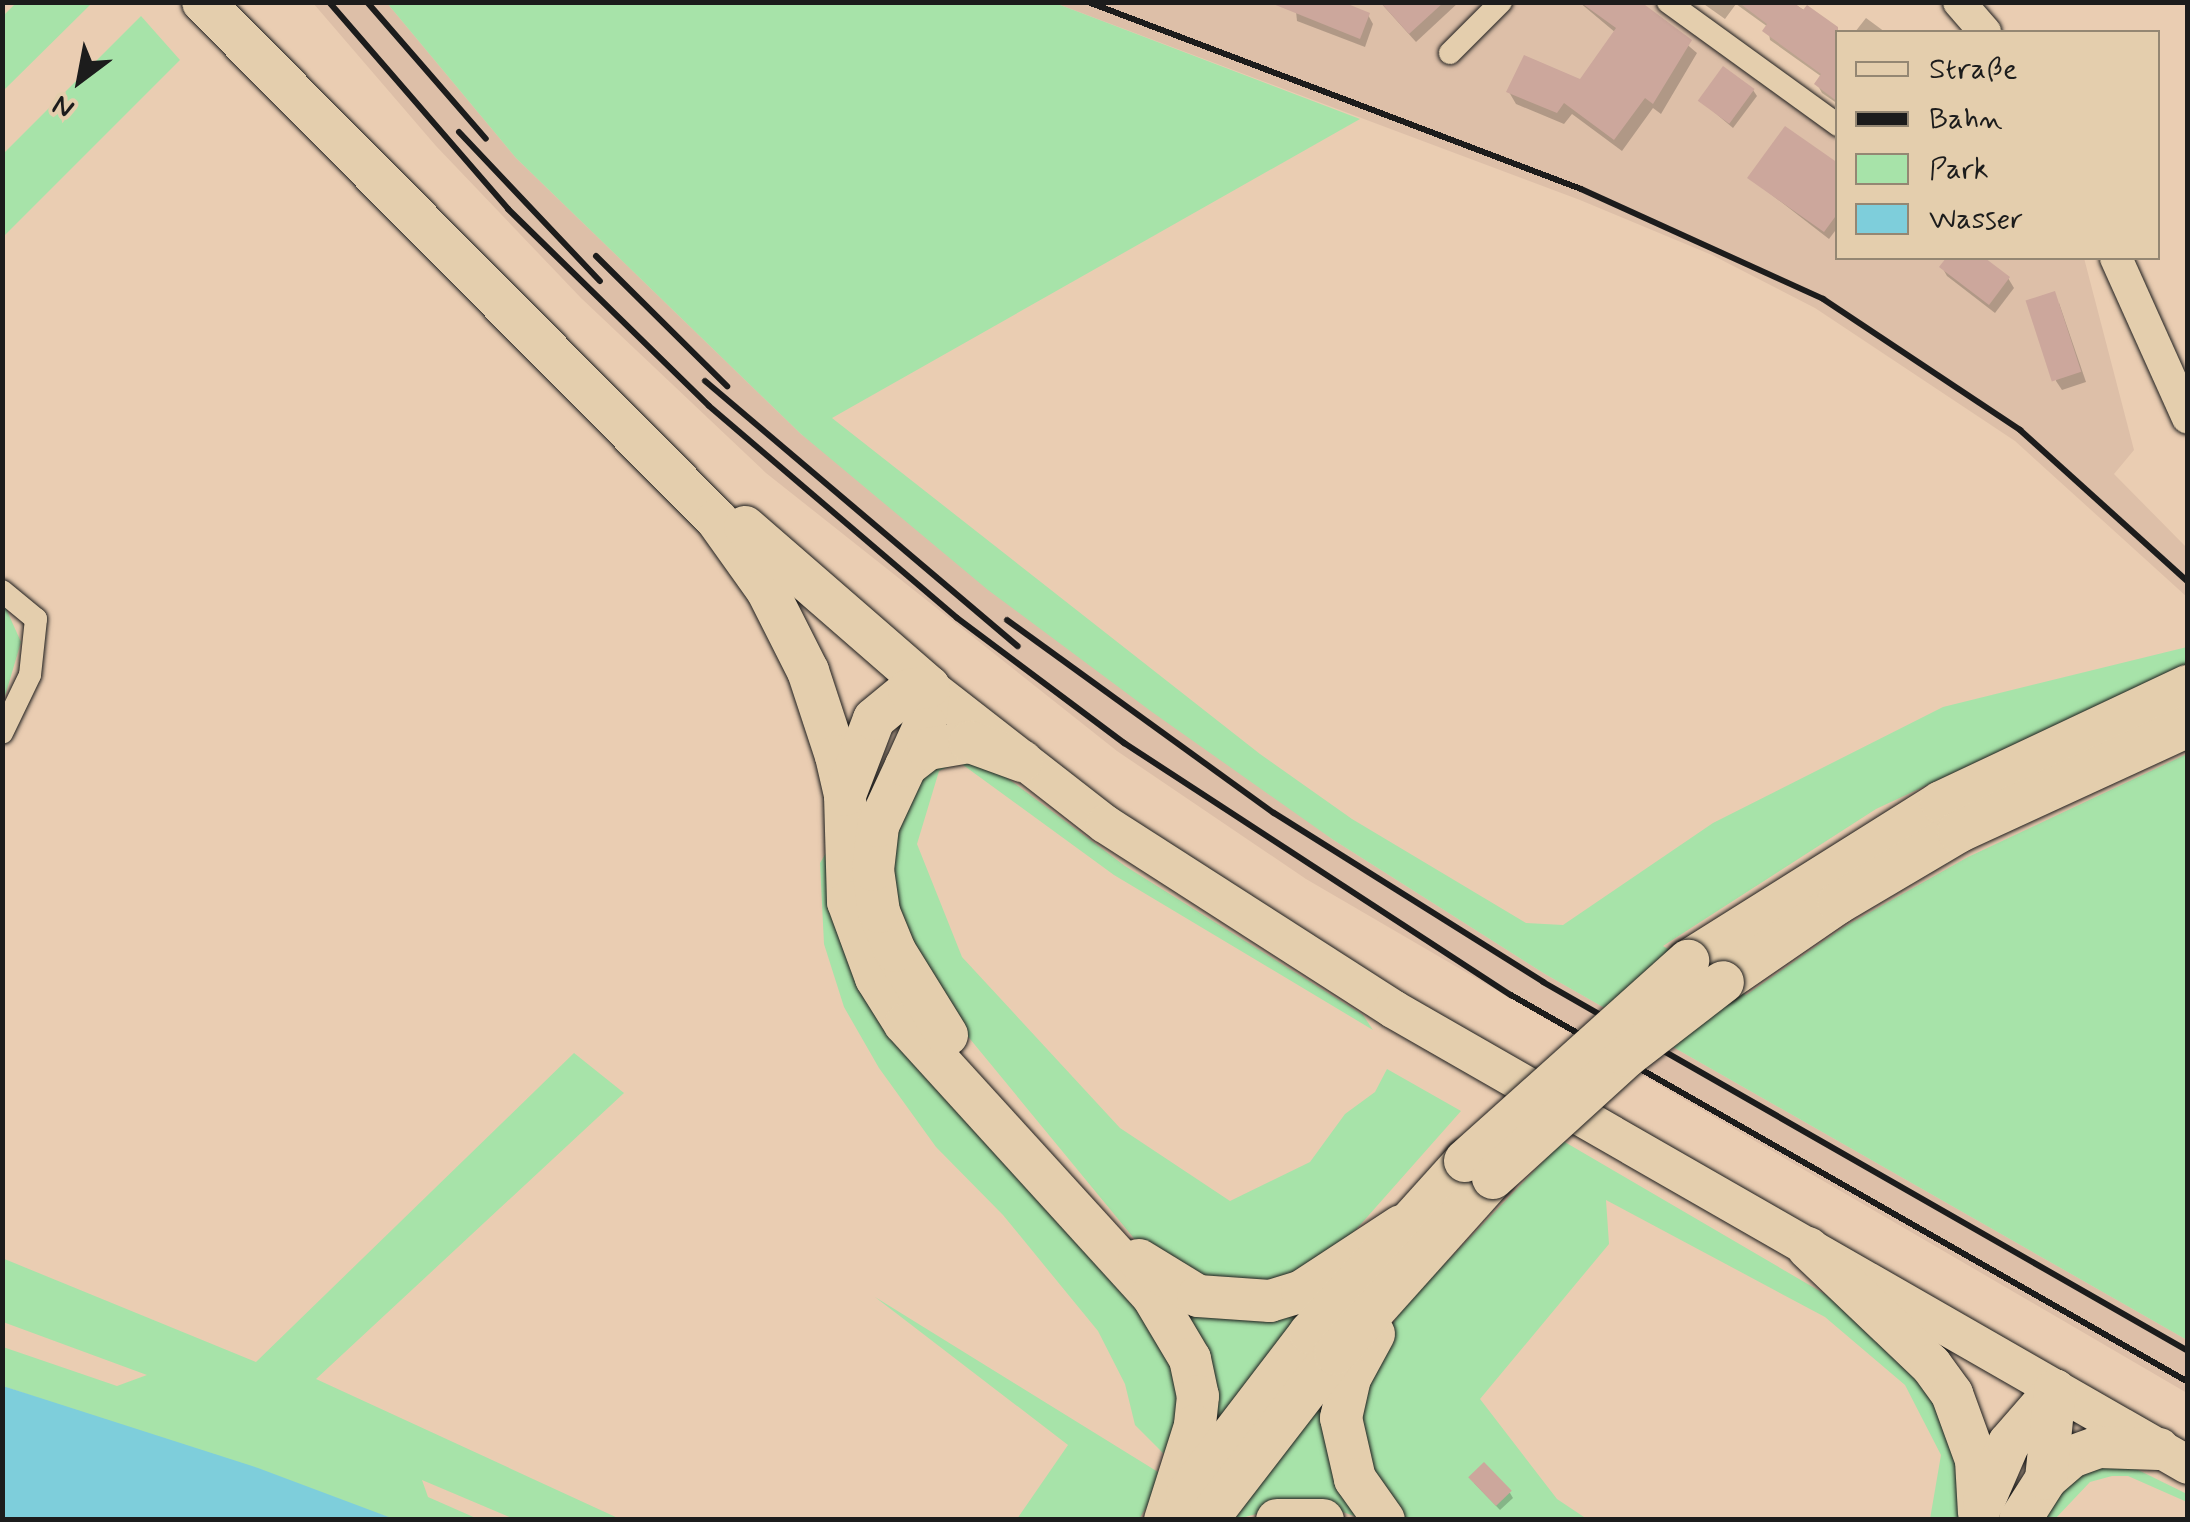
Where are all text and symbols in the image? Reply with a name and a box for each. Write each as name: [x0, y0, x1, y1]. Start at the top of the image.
north arrow: [30, 30, 130, 130]
legend: [1835, 30, 2160, 260]
text: Straße: [1929, 50, 2017, 89]
text: N: [46, 85, 82, 126]
text: Bahn: [1929, 100, 2003, 139]
text: Park: [1929, 150, 1989, 189]
text: Wasser: [1929, 200, 2023, 239]

